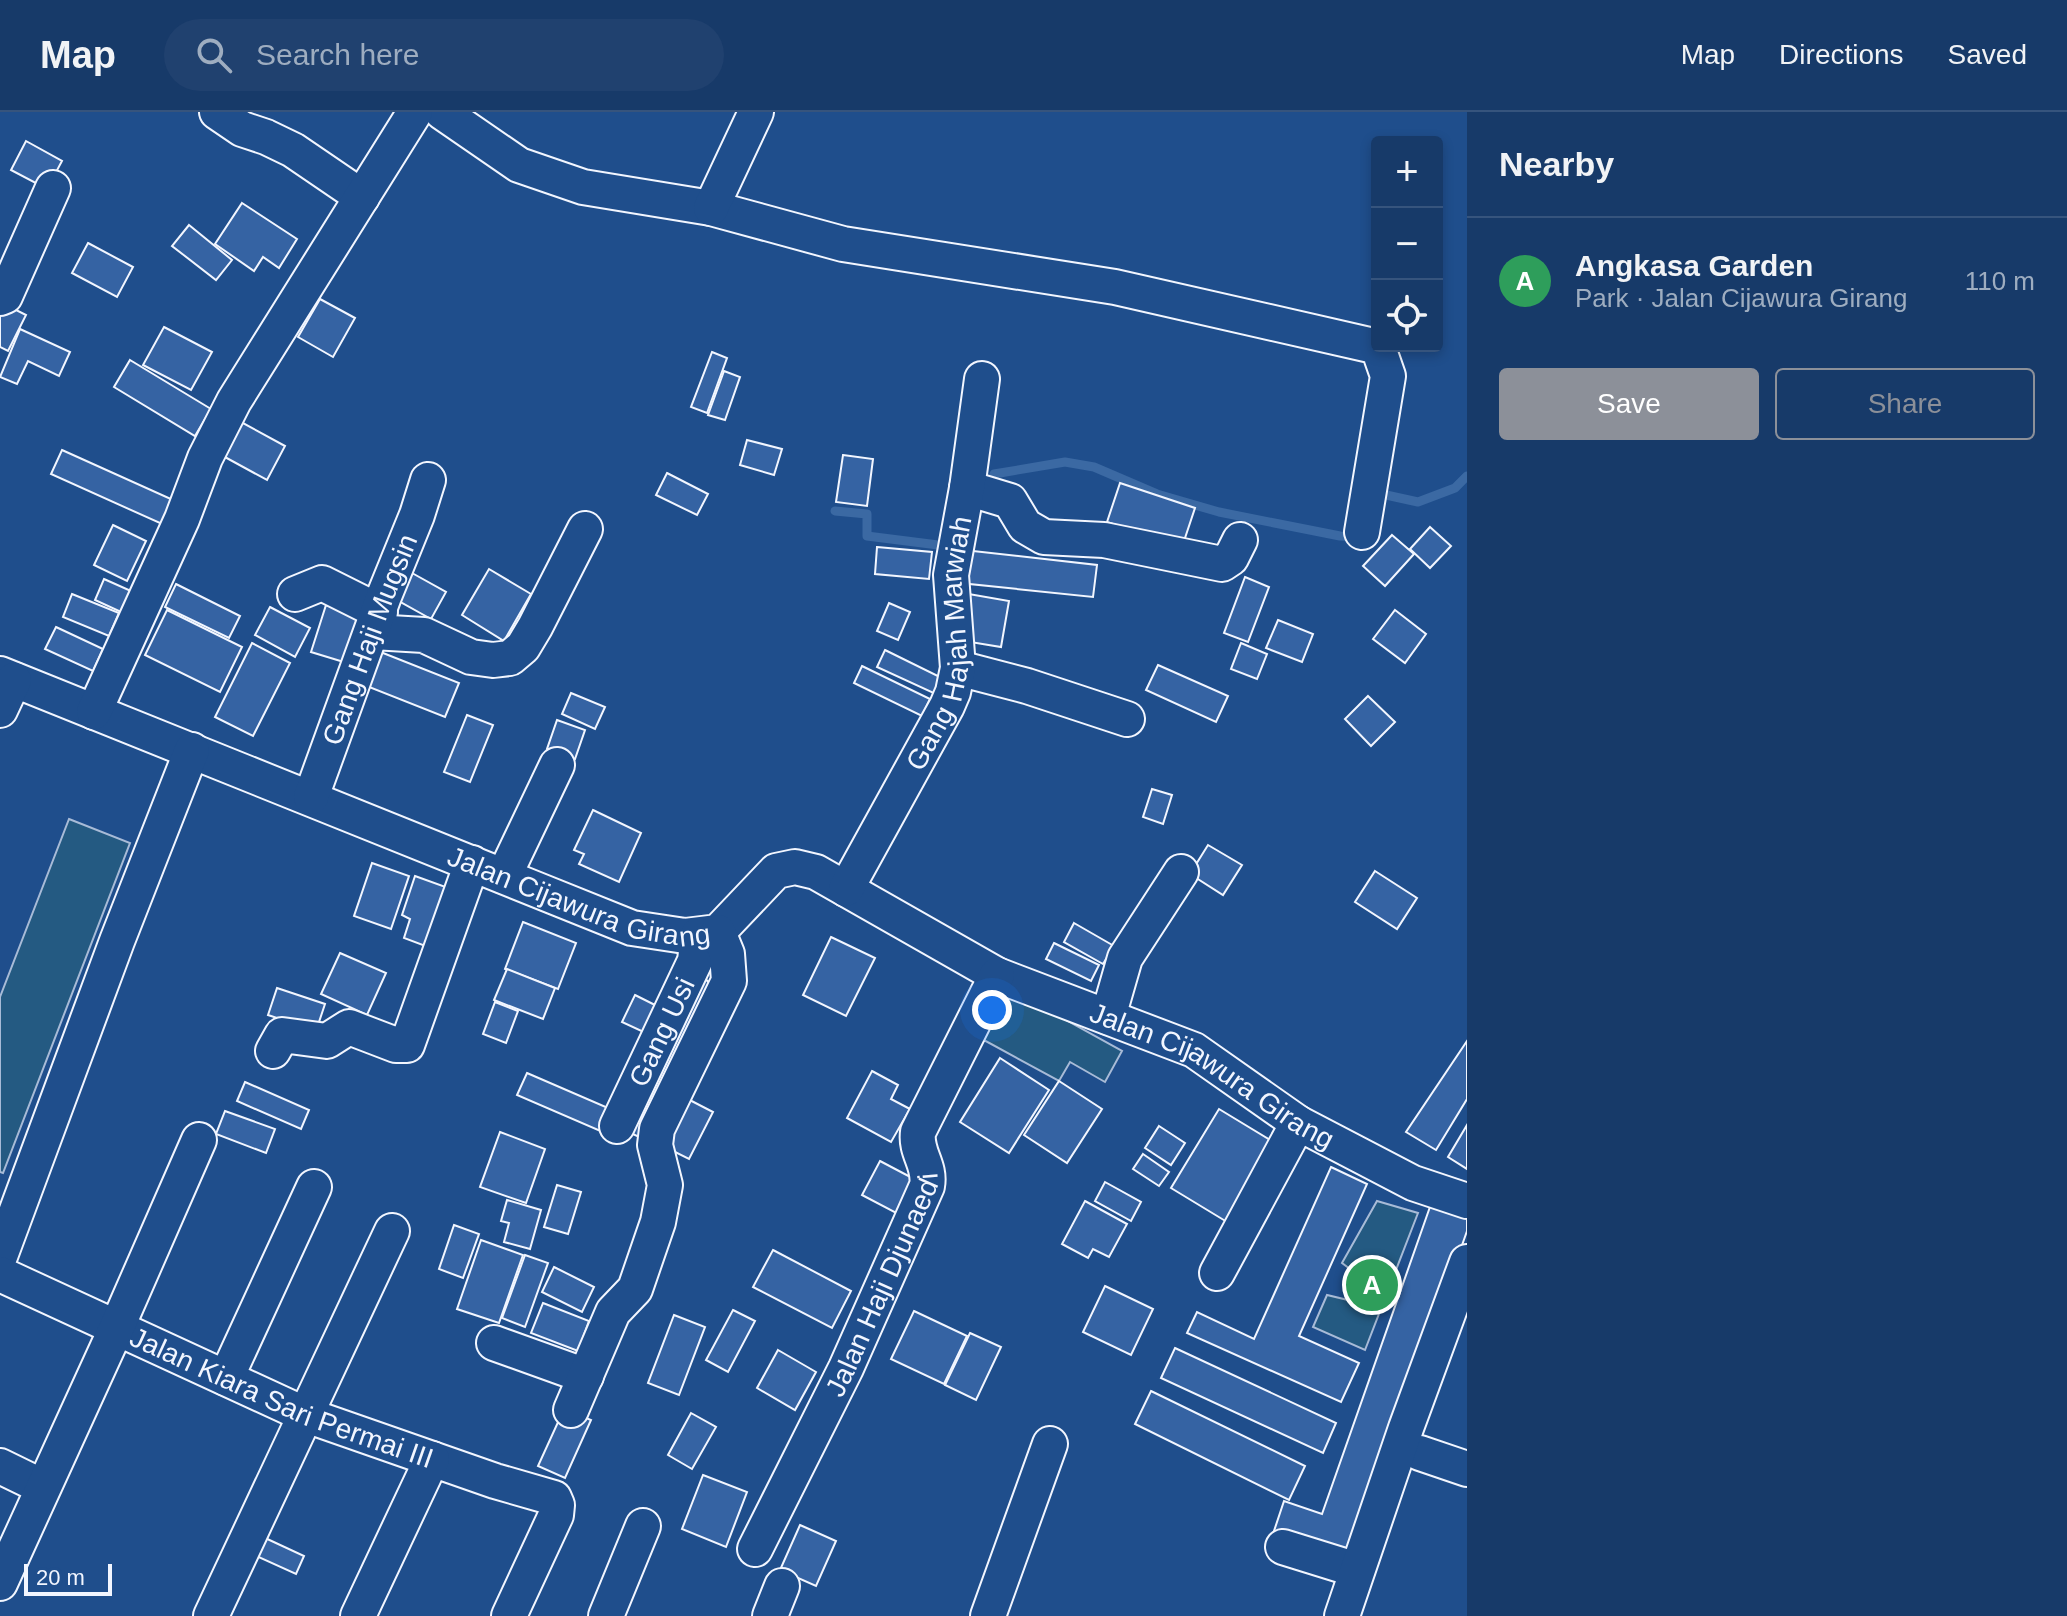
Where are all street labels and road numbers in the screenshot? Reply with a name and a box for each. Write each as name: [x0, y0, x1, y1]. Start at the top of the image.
street label: Gang Hajah Marwiah: [900, 514, 978, 776]
street label: Gang Haji Mugsin: [316, 530, 424, 749]
street label: Jalan Cijawura Girang: [443, 841, 712, 953]
street label: Gang Usi: [623, 973, 701, 1092]
street label: Jalan Cijawura Girang: [1086, 997, 1339, 1155]
street label: Jalan Haji Djunaedi: [819, 1172, 944, 1401]
street label: Jalan Kiara Sari Permai III: [125, 1321, 437, 1474]

